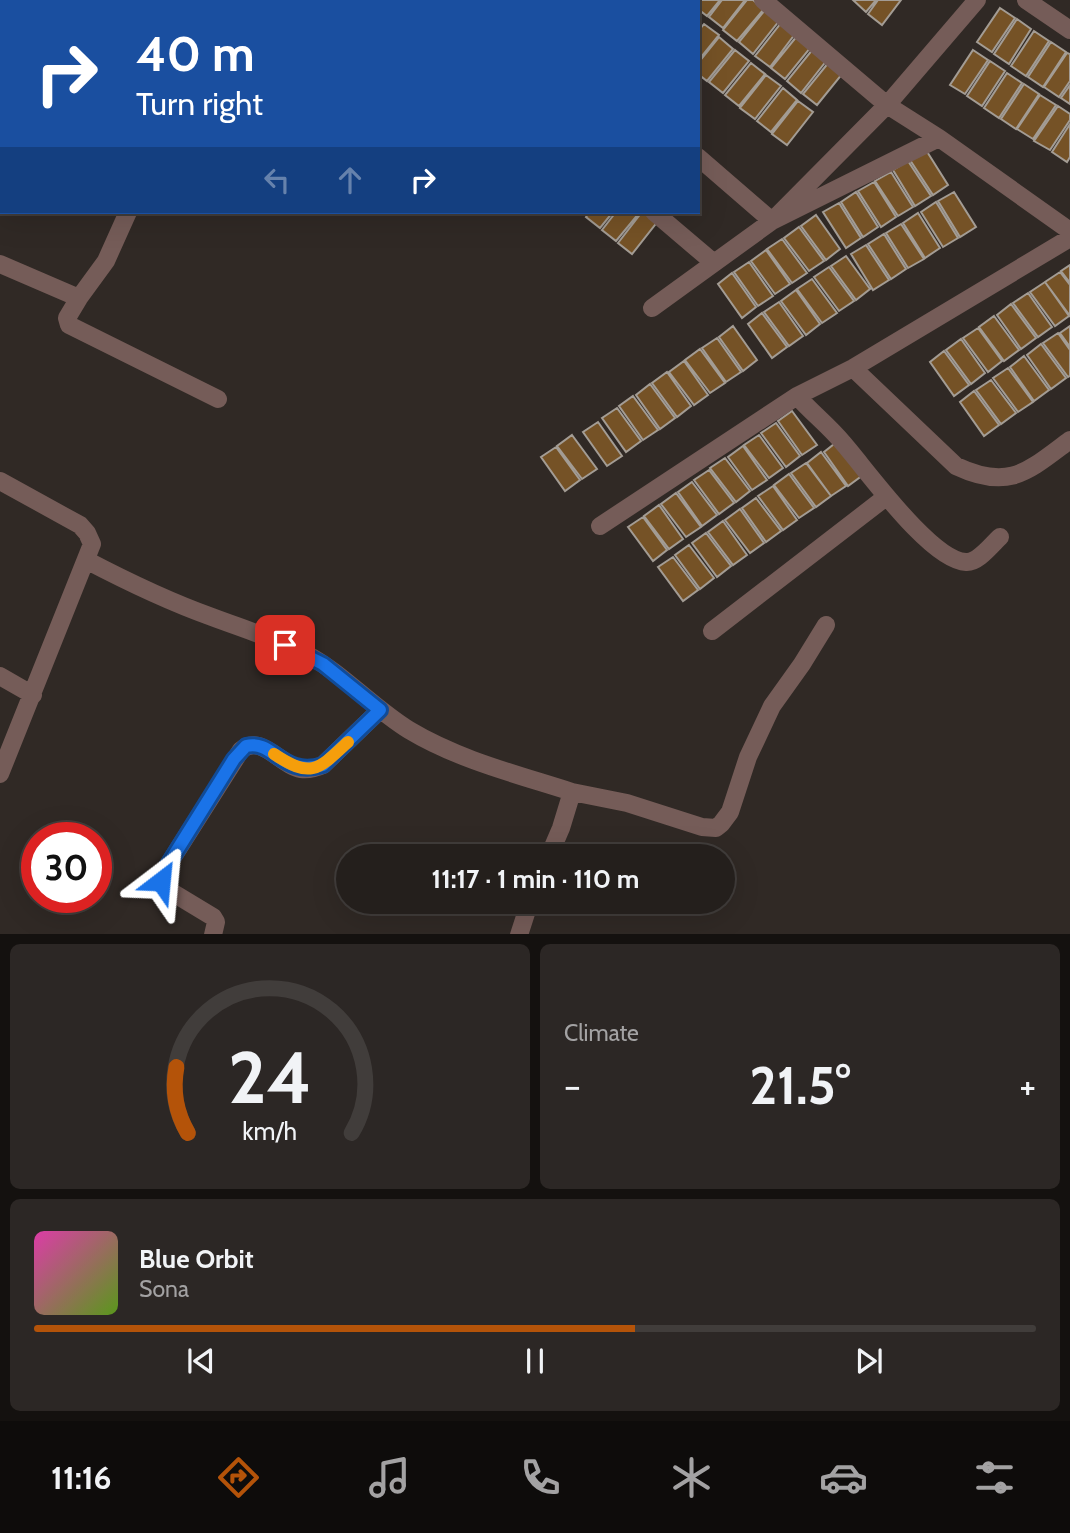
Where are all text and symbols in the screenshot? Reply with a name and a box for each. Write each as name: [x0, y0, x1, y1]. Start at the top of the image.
text: 40 m: [136, 24, 255, 83]
icon: right: [21, 28, 112, 119]
text: Turn right: [136, 84, 263, 123]
icon: left: [258, 161, 296, 199]
icon: ahead: [331, 161, 369, 199]
icon: right: [404, 161, 442, 199]
pin: [255, 615, 315, 675]
icon: arrive: [266, 626, 304, 664]
speed limit sign: 30: [21, 822, 112, 913]
position arrow: [124, 844, 198, 918]
text: 11:17 · 1 min · 110 m: [432, 863, 639, 895]
text: Climate: [564, 1019, 639, 1047]
text: 24: [228, 1033, 312, 1121]
text: 21.5°: [749, 1054, 851, 1117]
text: −: [564, 1062, 581, 1109]
text: +: [1019, 1062, 1036, 1109]
text: km/h: [243, 1115, 297, 1145]
text: Blue Orbit: [139, 1243, 254, 1275]
text: Sona: [139, 1275, 189, 1303]
icon: previous: [182, 1342, 220, 1380]
icon: pause: [516, 1342, 554, 1380]
icon: next: [850, 1342, 888, 1380]
icon: directions: [214, 1453, 263, 1502]
icon: music: [365, 1453, 414, 1502]
icon: phone: [516, 1453, 565, 1502]
icon: climate: [667, 1453, 716, 1502]
icon: car: [819, 1453, 868, 1502]
icon: filters: [970, 1453, 1019, 1502]
text: 11:16: [51, 1458, 112, 1497]

